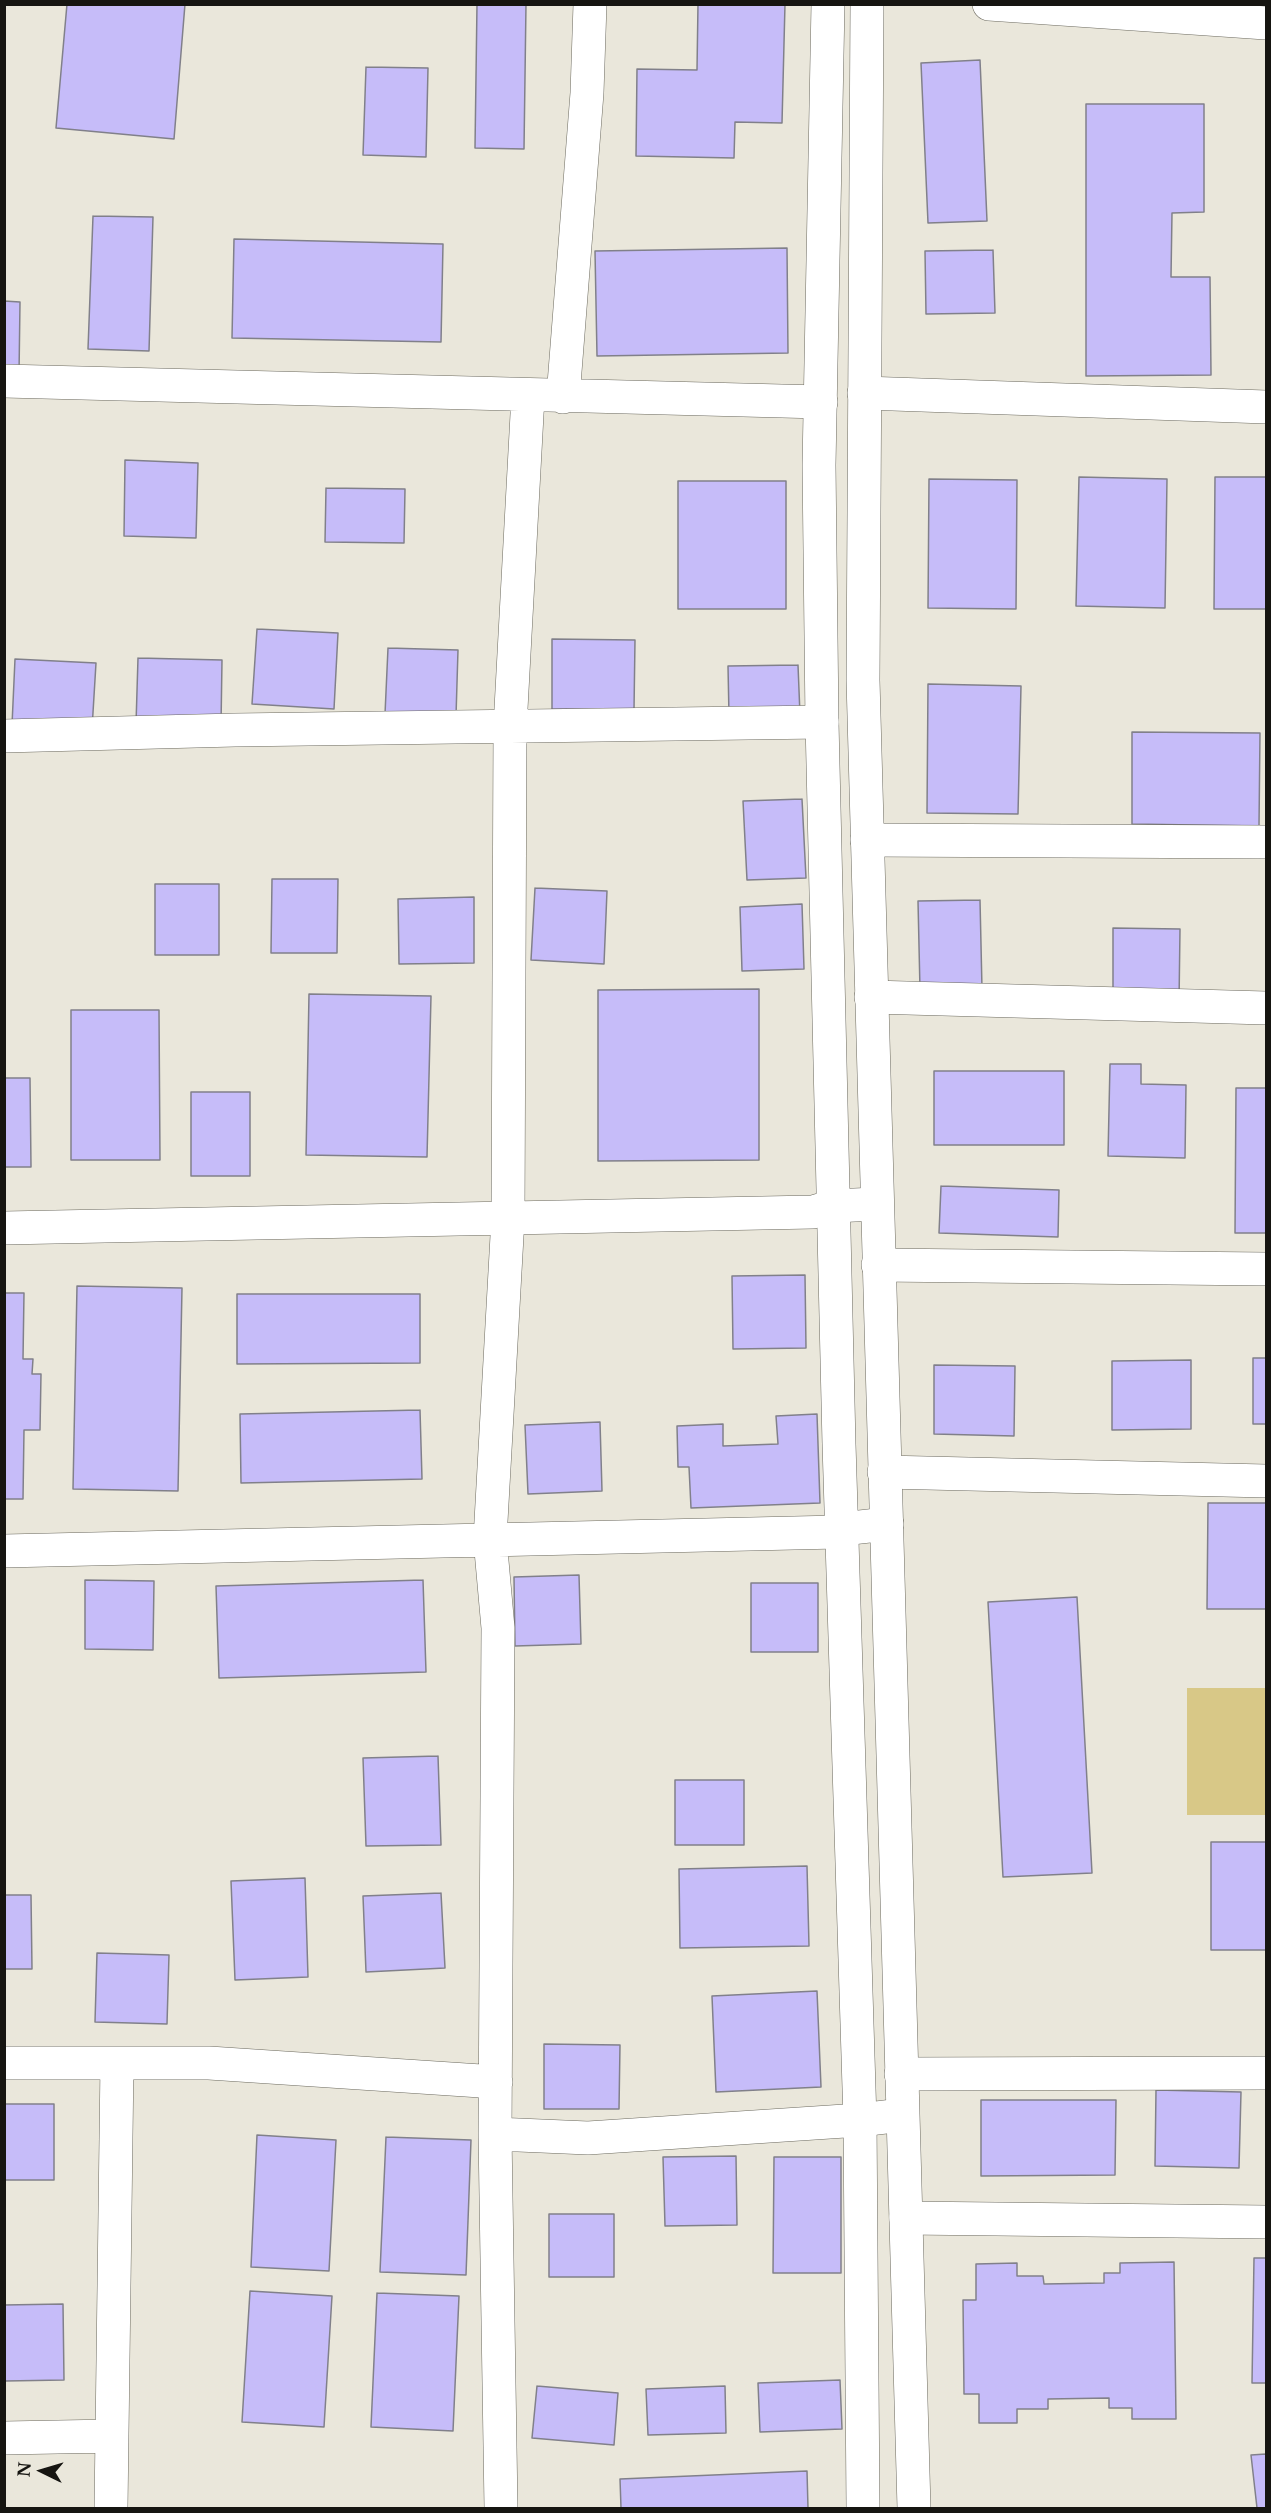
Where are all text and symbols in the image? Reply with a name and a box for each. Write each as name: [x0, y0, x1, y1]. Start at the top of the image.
north arrow: [12, 2441, 72, 2501]
text: N: [13, 2461, 35, 2478]

